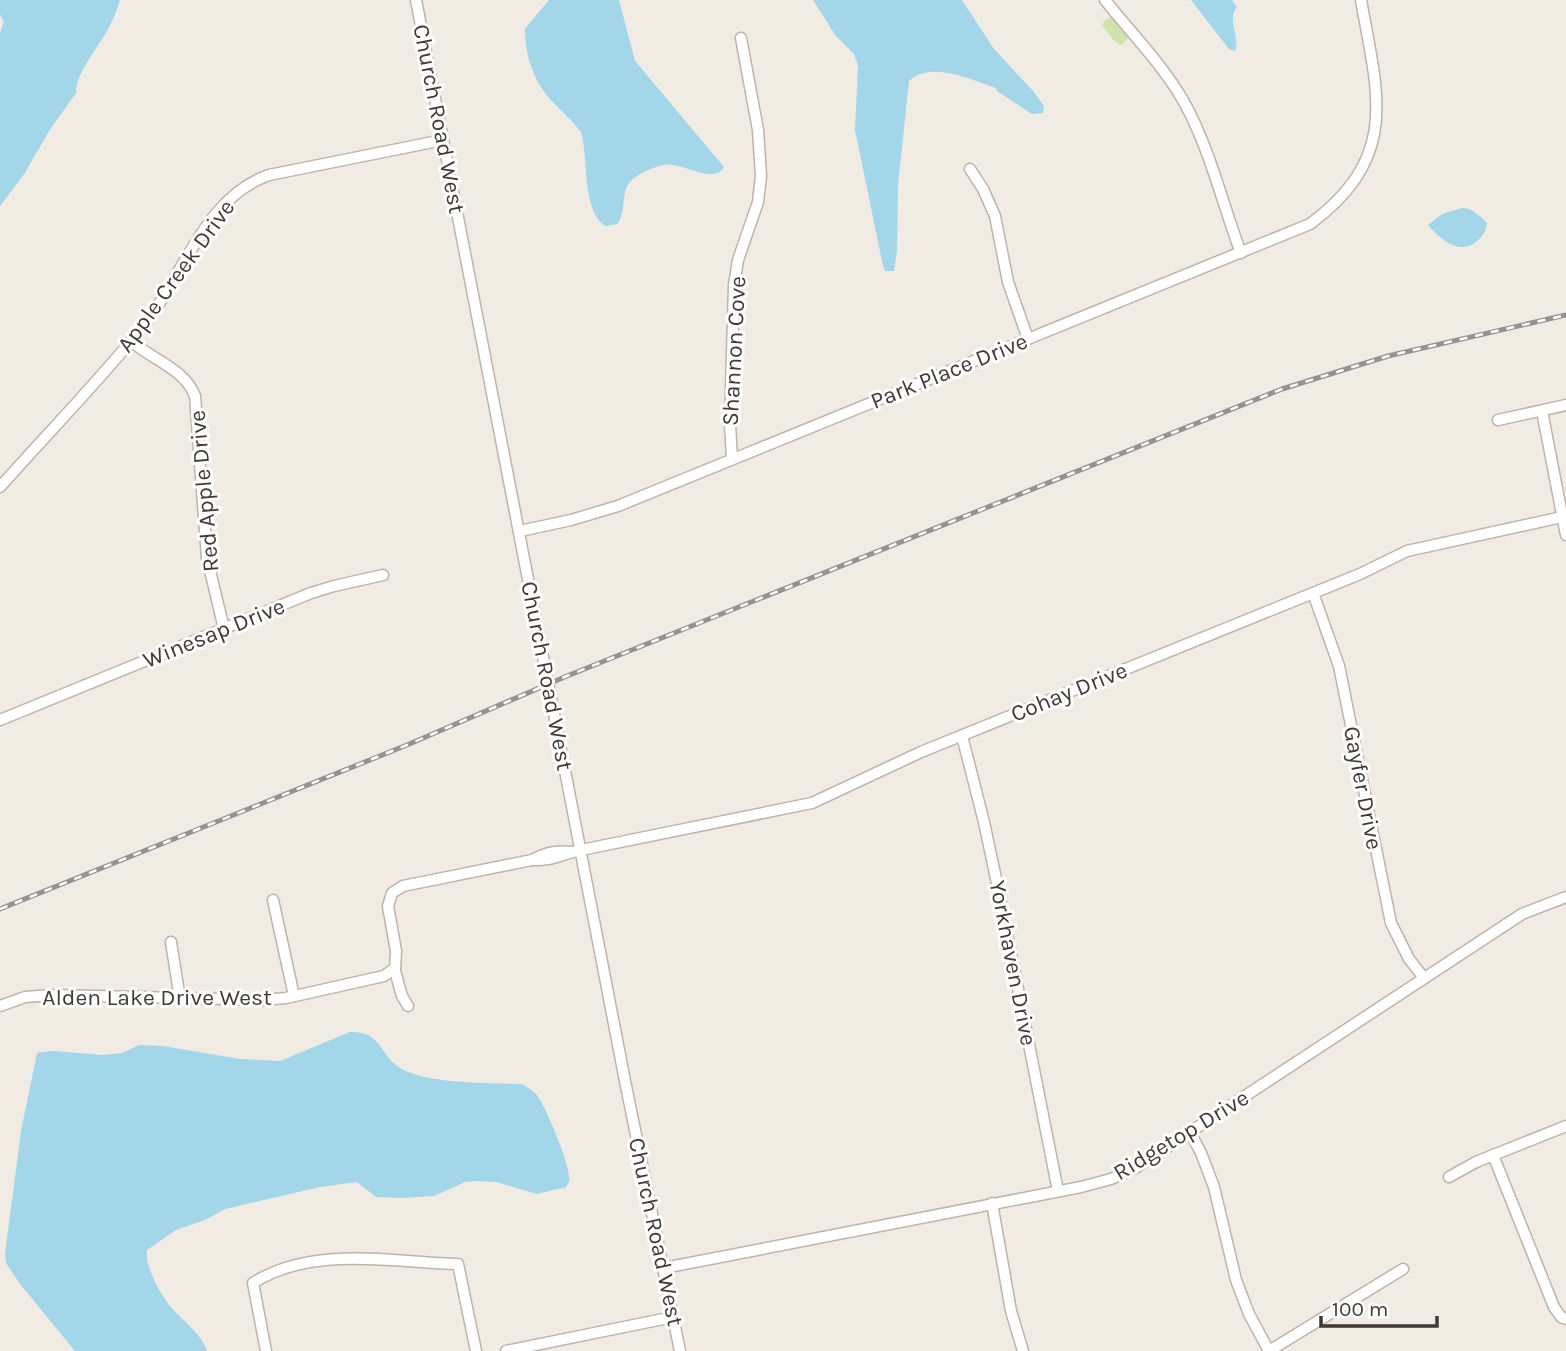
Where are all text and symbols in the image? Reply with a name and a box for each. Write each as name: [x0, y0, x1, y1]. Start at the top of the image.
street label: Church Road West: [407, 22, 471, 216]
street label: Apple Creek Drive: [112, 194, 240, 358]
street label: Shannon Cove: [717, 275, 751, 427]
street label: Park Place Drive: [867, 327, 1031, 415]
street label: Red Apple Drive: [183, 409, 225, 573]
street label: Church Road West: [515, 579, 579, 773]
street label: Winesap Drive: [139, 592, 289, 674]
street label: Cohay Drive: [1007, 656, 1131, 728]
street label: Gayfer Drive: [1338, 724, 1388, 852]
street label: Yorkhaven Drive: [984, 878, 1042, 1048]
street label: Alden Lake Drive West: [42, 984, 272, 1011]
street label: Ridgetop Drive: [1108, 1084, 1254, 1186]
street label: Church Road West: [623, 1135, 689, 1329]
scale bar: [1321, 1284, 1436, 1328]
text: 100 m: [1332, 1297, 1389, 1321]

